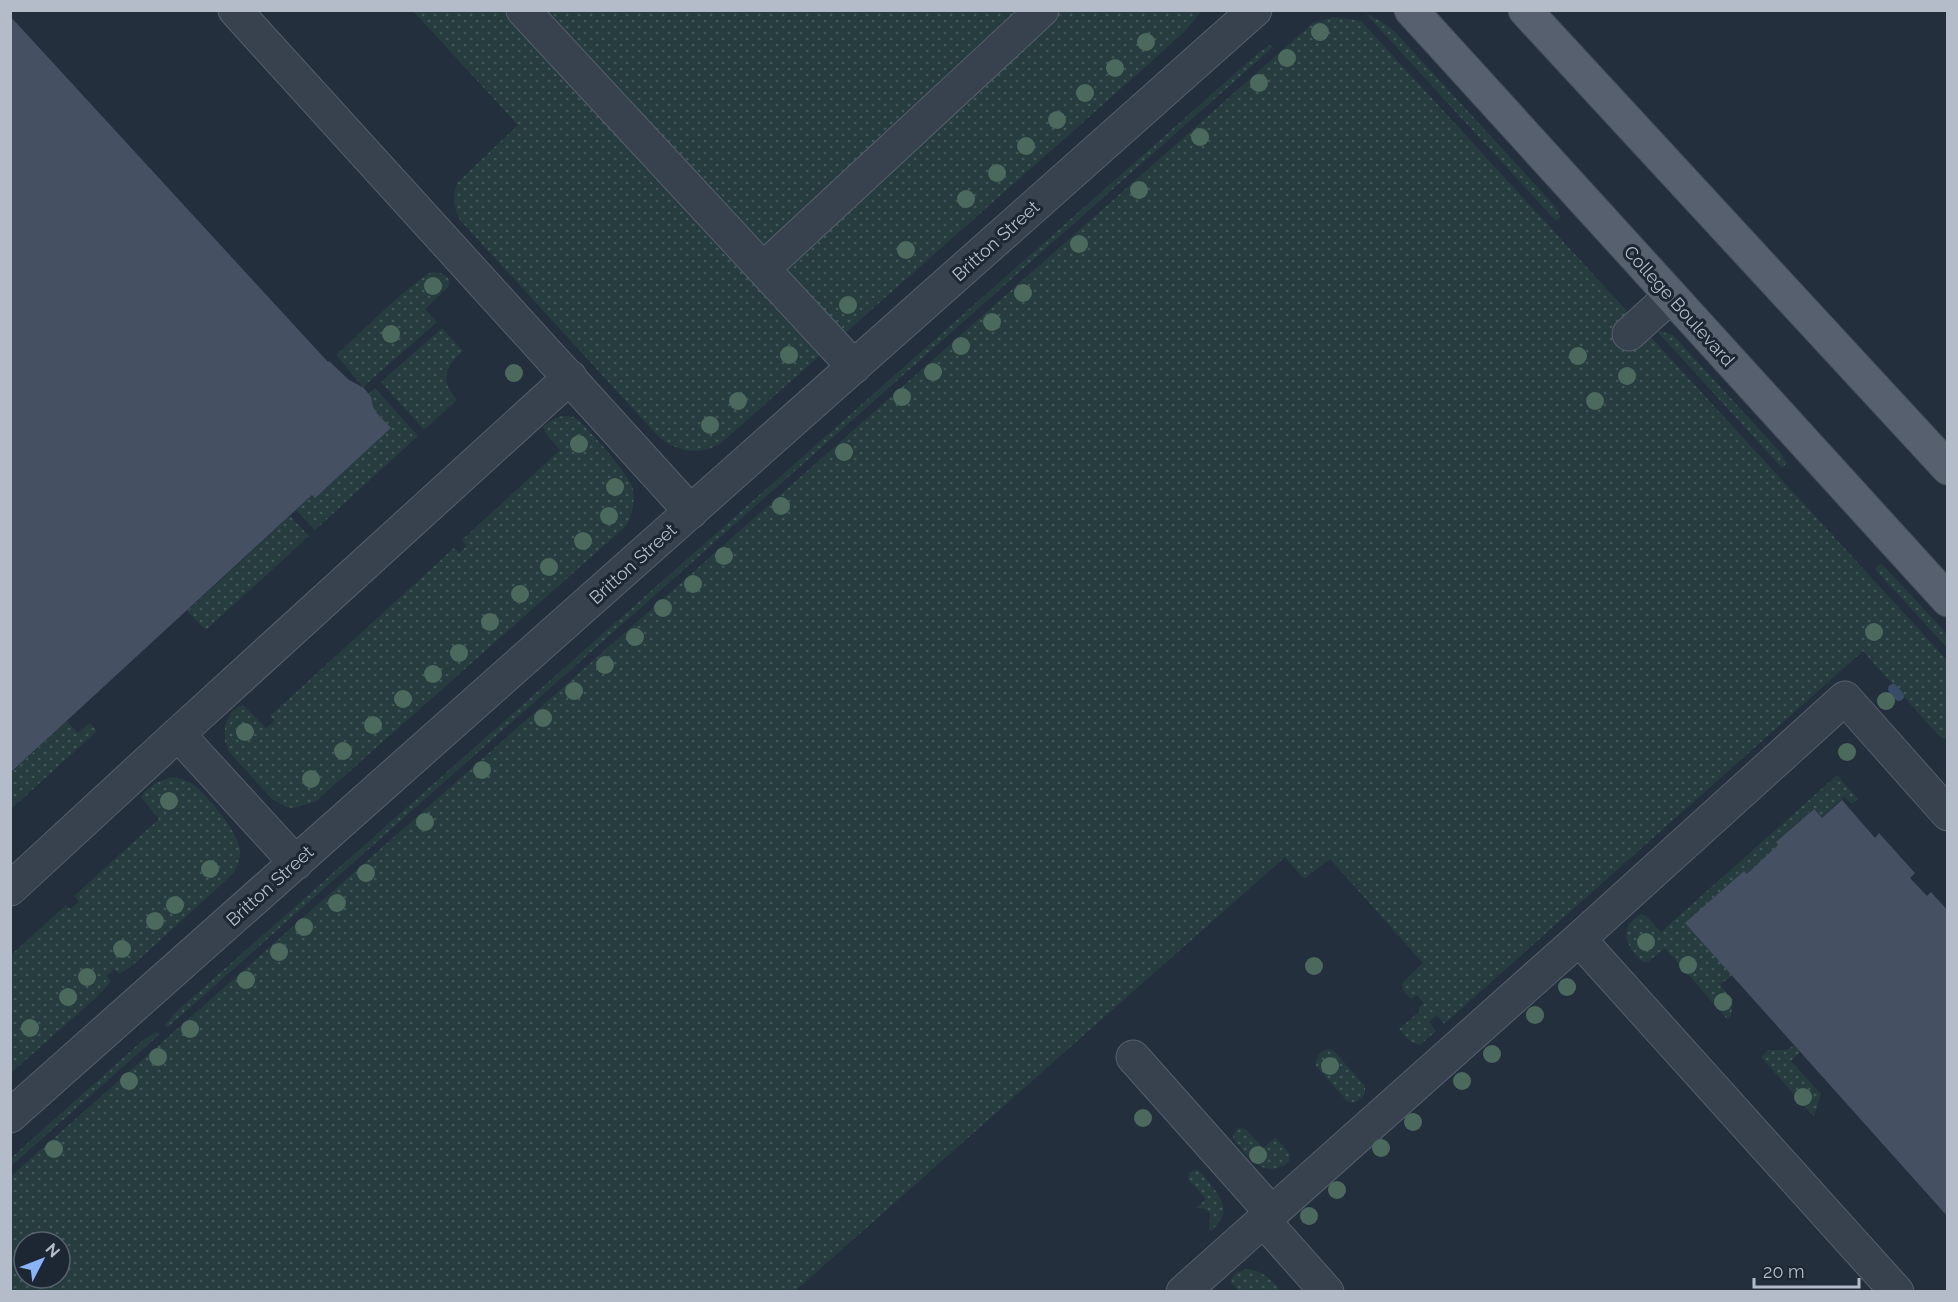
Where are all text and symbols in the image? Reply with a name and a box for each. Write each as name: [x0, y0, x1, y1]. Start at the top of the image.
street label: Britton Street: [948, 196, 1044, 285]
street label: College Boulevard: [1620, 241, 1739, 370]
street label: Britton Street: [585, 519, 681, 608]
street label: Britton Street: [222, 841, 318, 930]
north arrow: [12, 1230, 72, 1290]
text: N: [42, 1239, 64, 1261]
scale bar: [1754, 1251, 1859, 1289]
text: 20 m: [1763, 1261, 1805, 1282]

